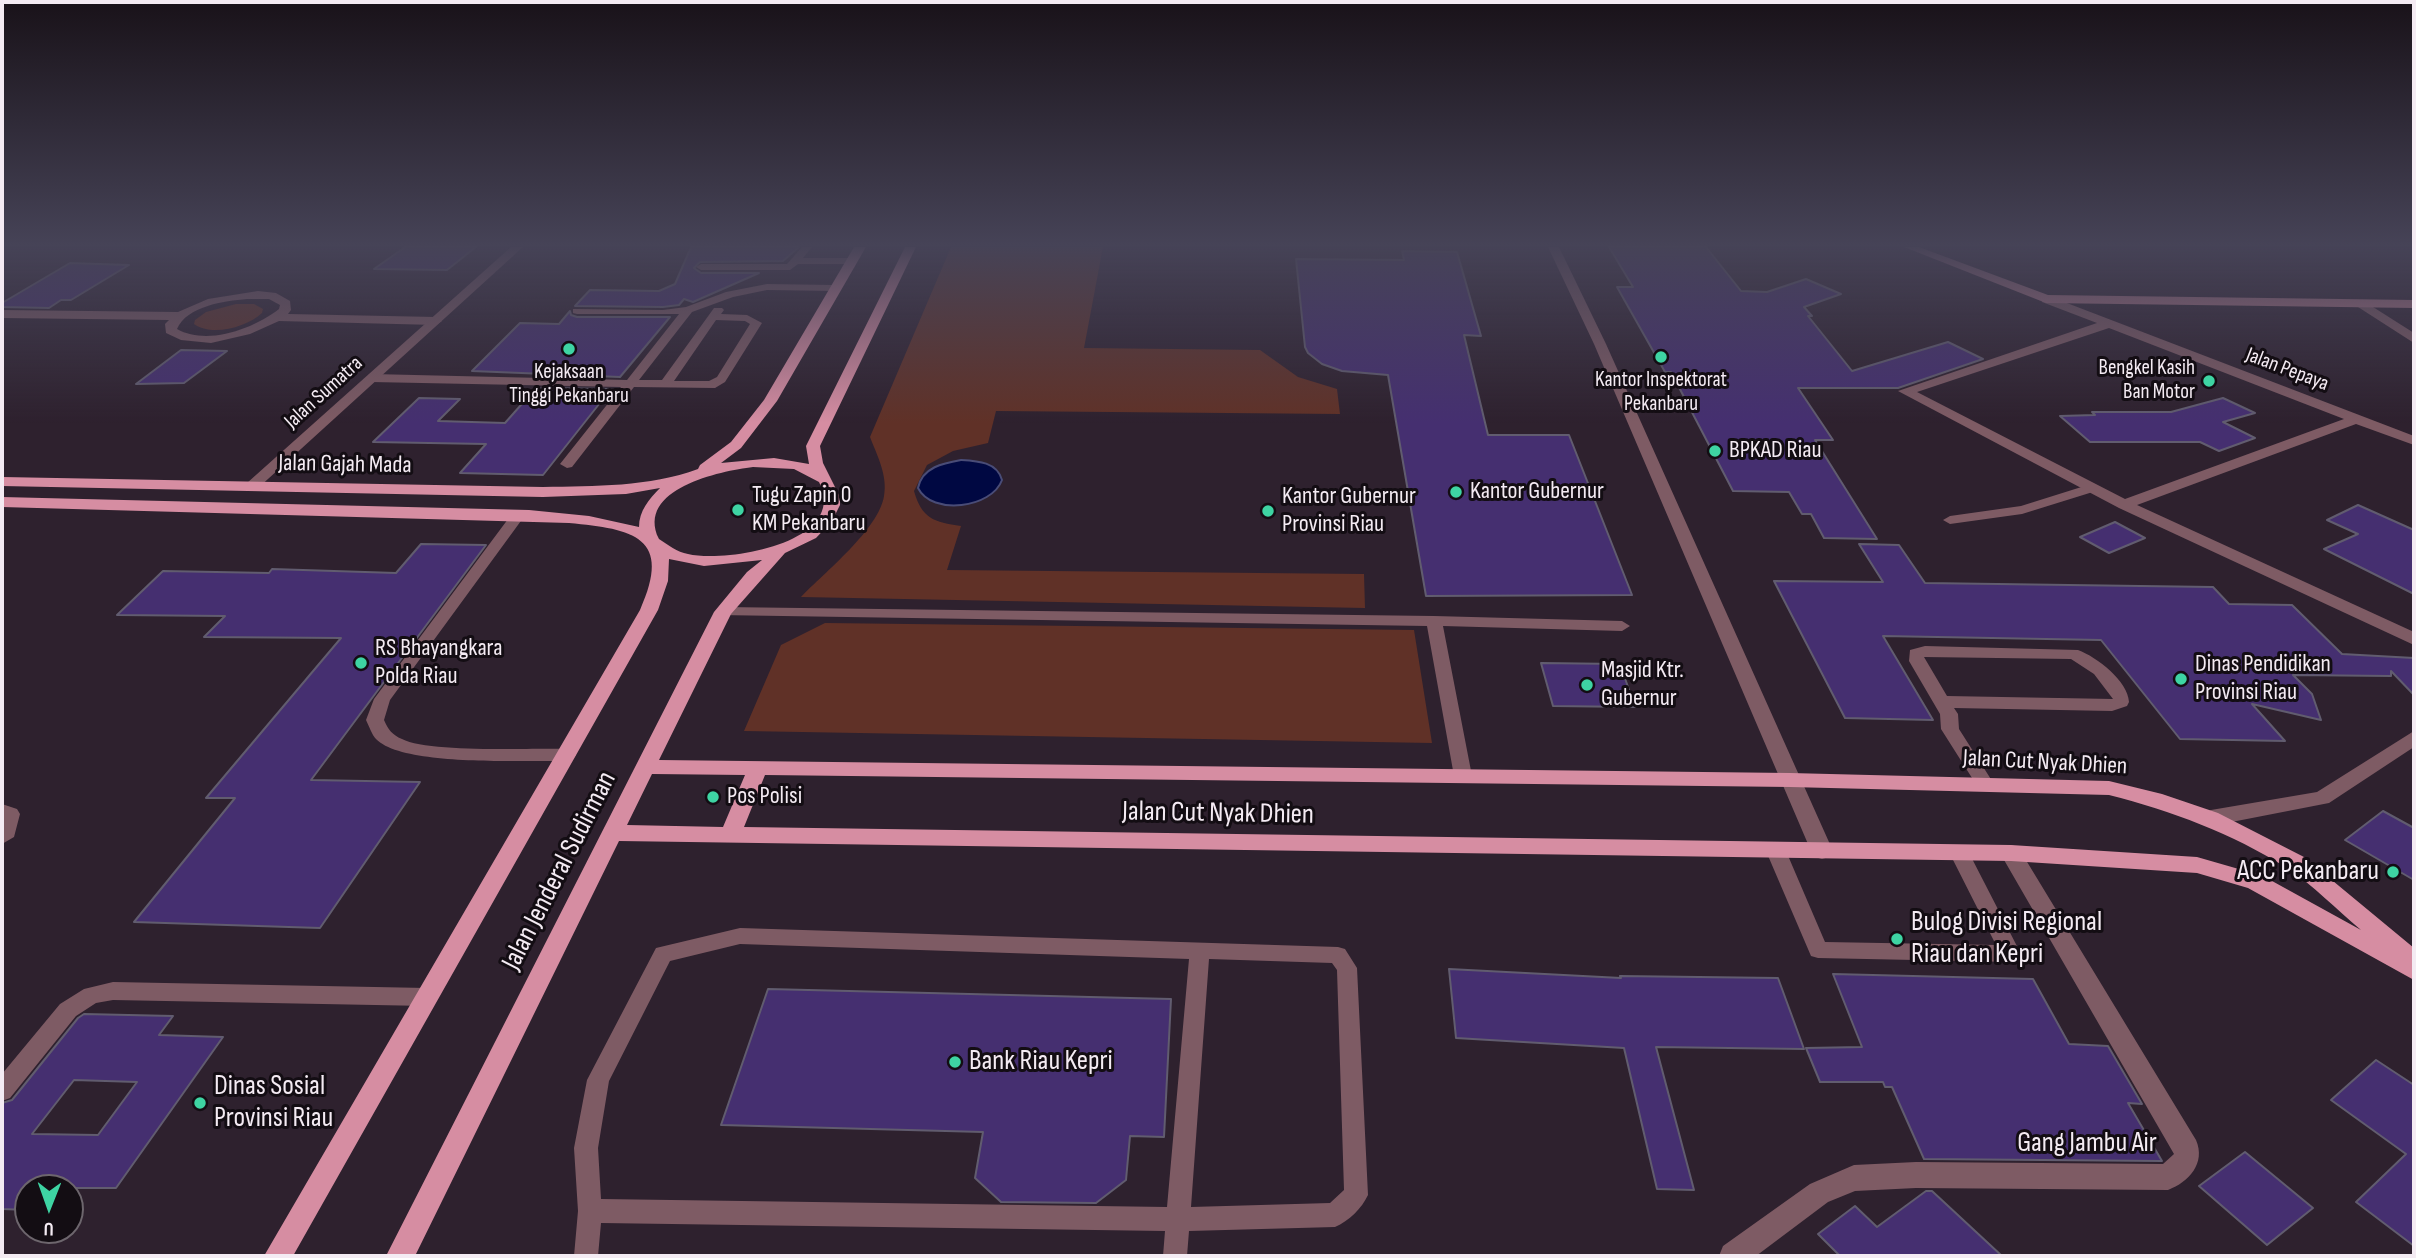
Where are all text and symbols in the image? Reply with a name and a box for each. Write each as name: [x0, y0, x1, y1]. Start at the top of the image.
marker: Kejaksaan Tinggi Pekanbaru: [561, 341, 577, 357]
street label: Jalan Pepaya: [2242, 343, 2332, 397]
marker: Kantor Inspektorat Pekanbaru: [1653, 349, 1669, 365]
street label: Jalan Sumatra: [280, 351, 368, 435]
place label: Bengkel Kasih Ban Motor: [2099, 356, 2195, 406]
place label: Kejaksaan Tinggi Pekanbaru: [509, 360, 629, 410]
place label: Kantor Inspektorat Pekanbaru: [1595, 368, 1727, 418]
marker: Bengkel Kasih Ban Motor: [2201, 373, 2217, 389]
place label: BPKAD Riau: [1729, 437, 1821, 465]
marker: BPKAD Riau: [1707, 443, 1723, 459]
street label: Jalan Gajah Mada: [278, 449, 412, 481]
place label: Kantor Gubernur: [1470, 478, 1604, 506]
place label: Tugu Zapin 0 KM Pekanbaru: [752, 482, 866, 538]
place label: Kantor Gubernur Provinsi Riau: [1282, 483, 1416, 539]
marker: Kantor Gubernur: [1448, 484, 1464, 500]
marker: Tugu Zapin 0 KM Pekanbaru: [730, 502, 746, 518]
marker: Kantor Gubernur Provinsi Riau: [1260, 503, 1276, 519]
place label: RS Bhayangkara Polda Riau: [375, 635, 502, 691]
place label: Dinas Pendidikan Provinsi Riau: [2195, 651, 2331, 707]
marker: RS Bhayangkara Polda Riau: [353, 655, 369, 671]
place label: Masjid Ktr. Gubernur: [1601, 657, 1684, 713]
marker: Dinas Pendidikan Provinsi Riau: [2173, 671, 2189, 687]
marker: Masjid Ktr. Gubernur: [1579, 677, 1595, 693]
street label: Jalan Cut Nyak Dhien: [1962, 744, 2128, 782]
street label: Jalan Jenderal Sudirman: [495, 766, 625, 976]
place label: Pos Polisi: [727, 783, 802, 811]
marker: Pos Polisi: [705, 789, 721, 805]
street label: Jalan Cut Nyak Dhien: [1122, 796, 1314, 832]
place label: ACC Pekanbaru: [2237, 855, 2379, 889]
marker: ACC Pekanbaru: [2385, 864, 2401, 880]
place label: Bulog Divisi Regional Riau dan Kepri: [1911, 906, 2102, 972]
marker: Bulog Divisi Regional Riau dan Kepri: [1889, 931, 1905, 947]
place label: Bank Riau Kepri: [969, 1045, 1113, 1079]
marker: Bank Riau Kepri: [947, 1054, 963, 1070]
place label: Dinas Sosial Provinsi Riau: [214, 1070, 333, 1136]
marker: Dinas Sosial Provinsi Riau: [192, 1095, 208, 1111]
street label: Gang Jambu Air: [2017, 1127, 2157, 1161]
north arrow: [14, 1174, 84, 1244]
text: U: [44, 1217, 54, 1240]

